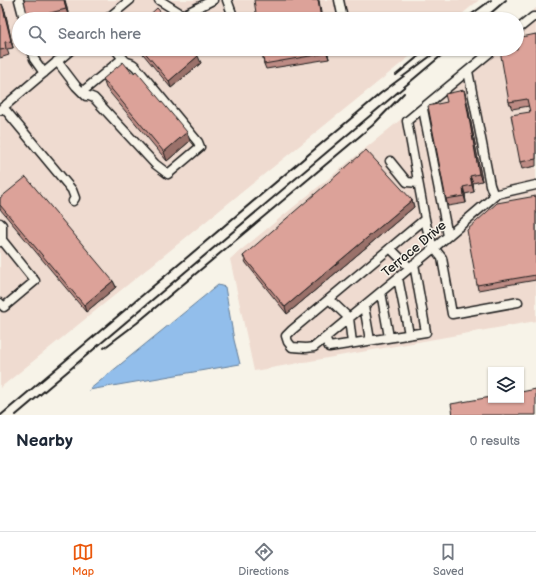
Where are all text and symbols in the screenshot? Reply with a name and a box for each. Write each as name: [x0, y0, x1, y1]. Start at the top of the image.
search box: [12, 12, 524, 56]
icon: search: [26, 23, 48, 45]
text: Search here: [58, 25, 141, 44]
street label: Terrace Drive: [378, 217, 450, 281]
map controls: [488, 367, 524, 403]
button: layers: [488, 367, 524, 403]
text: Nearby: [16, 431, 73, 451]
text: 0 results: [470, 433, 520, 449]
tab: Map: [72, 541, 94, 578]
tab: Directions: [238, 541, 289, 578]
tab: Saved: [433, 541, 464, 578]

